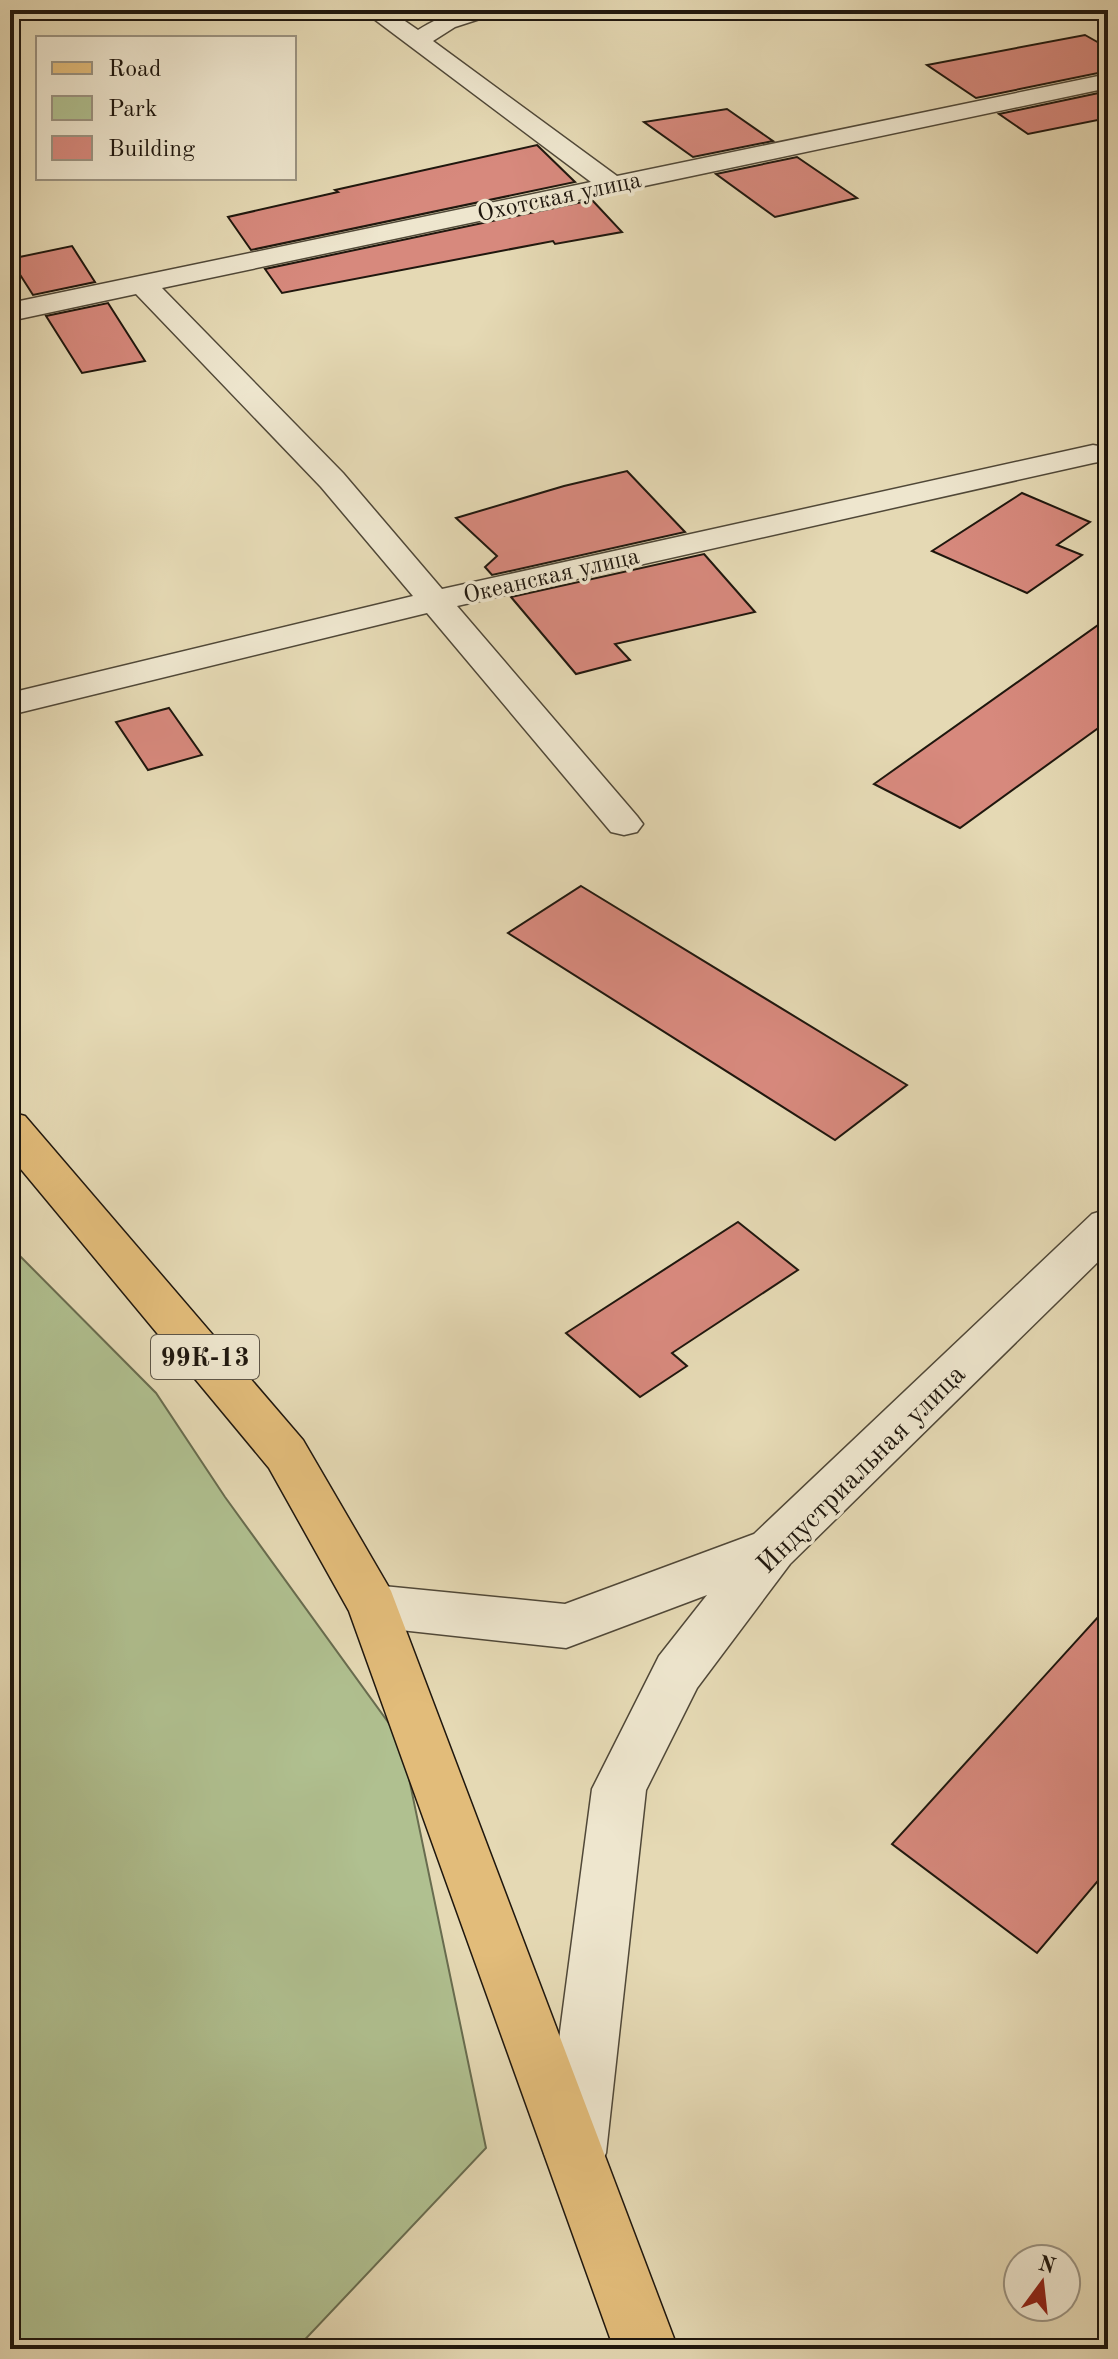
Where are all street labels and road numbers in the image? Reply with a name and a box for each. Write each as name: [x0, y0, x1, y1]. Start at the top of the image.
street label: Охотская улица: [475, 169, 644, 227]
street label: Океанская улица: [461, 545, 642, 609]
road number: 99К-13: [151, 1335, 259, 1379]
street label: Индустриальная улица: [753, 1360, 972, 1580]

